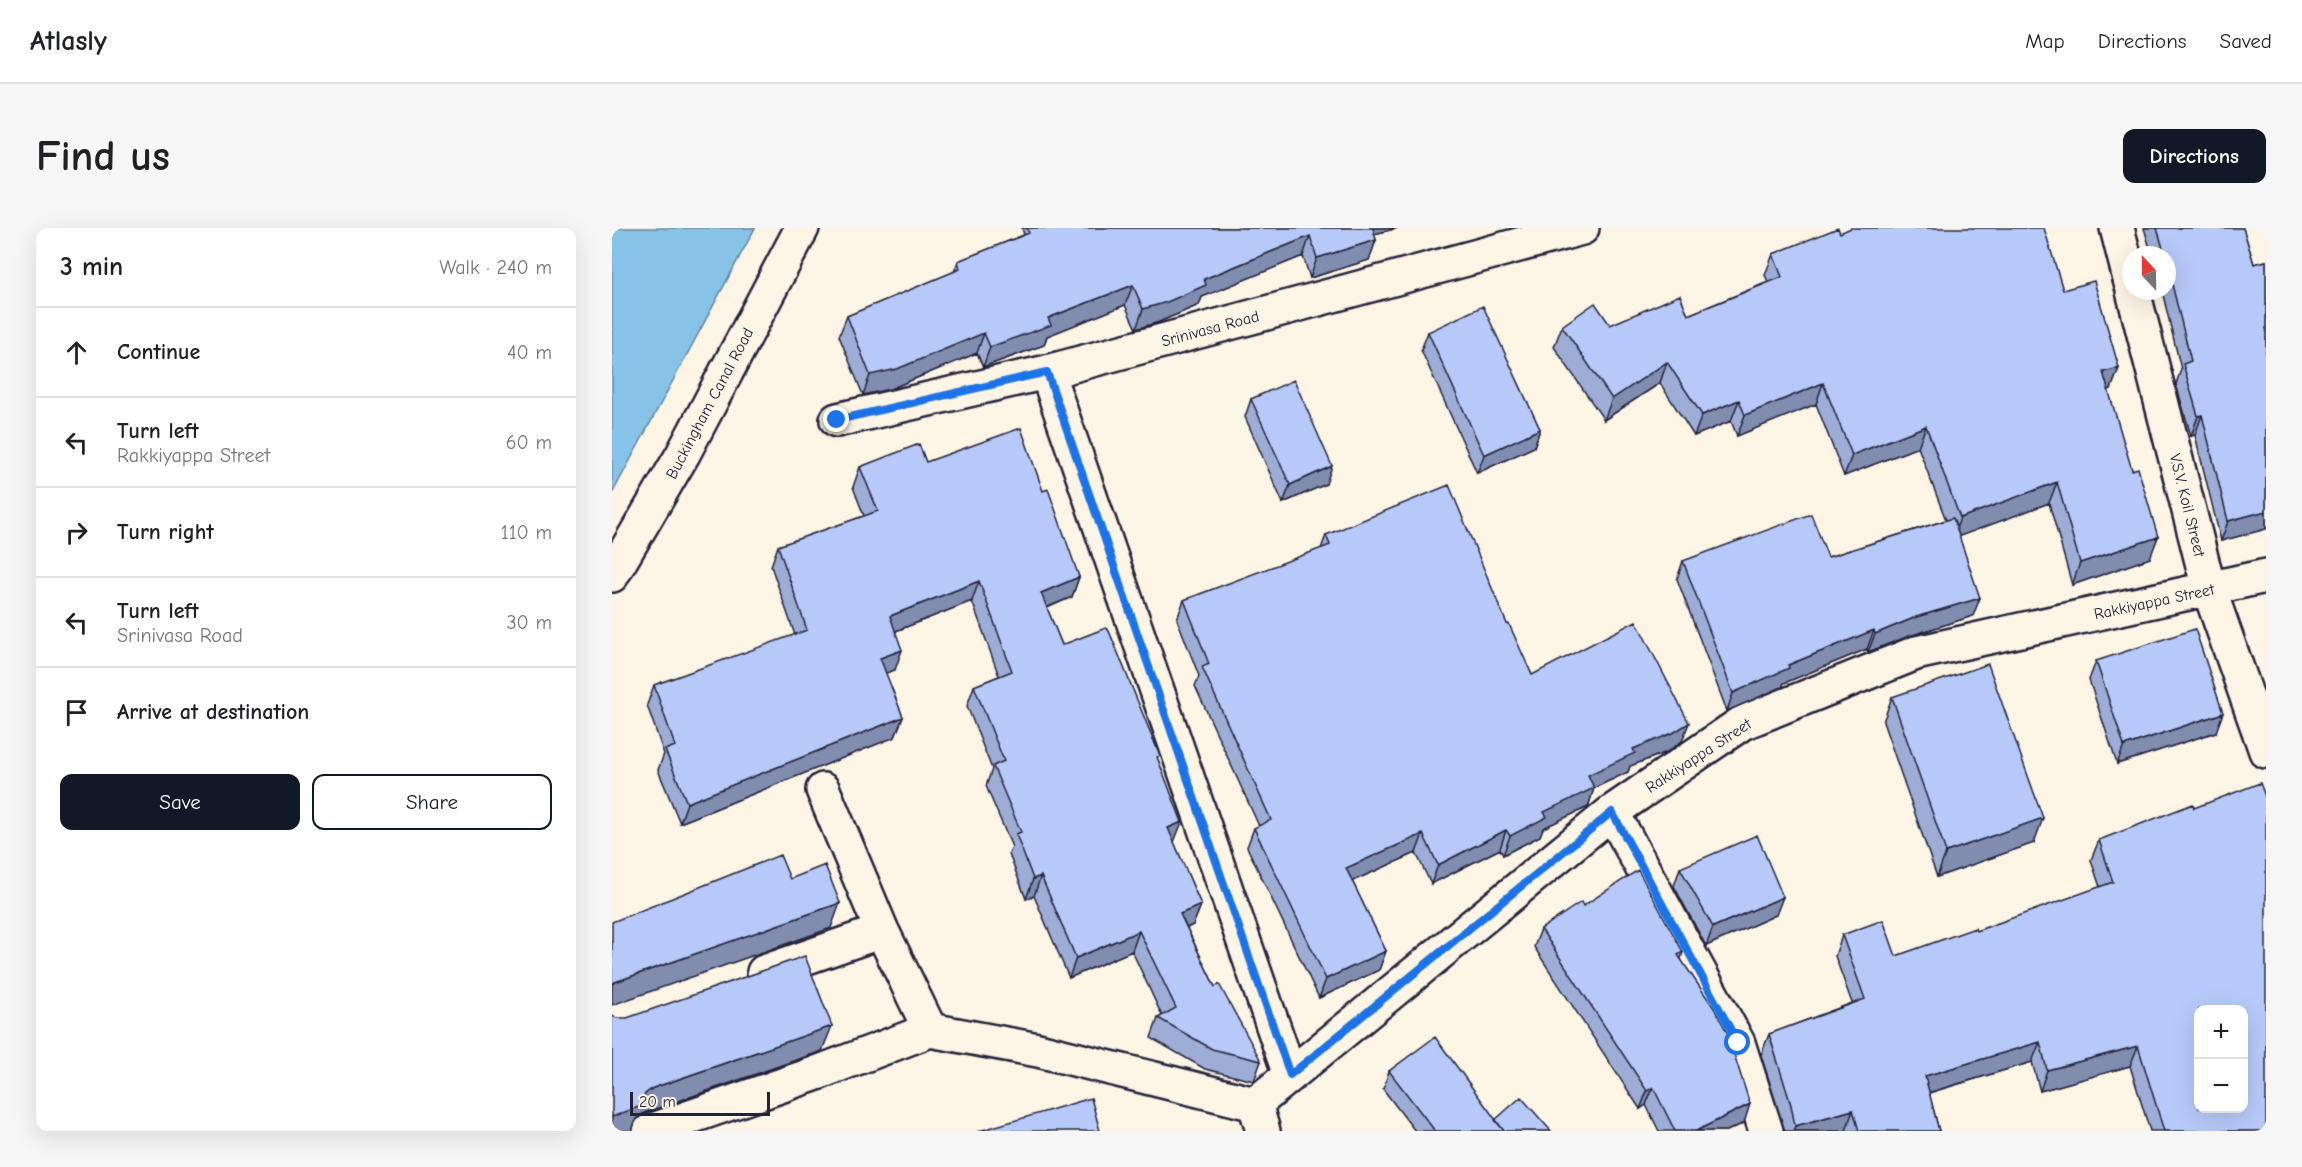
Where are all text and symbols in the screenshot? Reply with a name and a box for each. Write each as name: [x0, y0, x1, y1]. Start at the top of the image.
text: Atlasly: [30, 25, 107, 57]
text: Map: [2025, 29, 2065, 53]
text: Directions: [2098, 29, 2187, 53]
text: Saved: [2220, 29, 2272, 53]
button: Directions: [2123, 129, 2266, 183]
text: Find us: [36, 132, 170, 181]
north arrow: [2122, 246, 2176, 300]
text: 3 min: [60, 252, 123, 282]
text: Walk · 240 m: [439, 256, 552, 279]
street label: Srinivasa Road: [1159, 307, 1261, 351]
street label: Buckingham Canal Road: [662, 325, 757, 482]
icon: ahead: [60, 336, 93, 369]
text: Continue: [117, 339, 200, 365]
text: 40 m: [507, 341, 552, 364]
route end: [823, 406, 849, 432]
text: Turn left: [117, 418, 199, 444]
icon: left: [60, 426, 93, 459]
text: 60 m: [506, 431, 552, 454]
text: Rakkiyappa Street: [117, 444, 270, 467]
street label: V.S.V. Koil Street: [2166, 452, 2209, 559]
icon: right: [60, 516, 93, 549]
text: Turn right: [117, 519, 214, 545]
text: 110 m: [501, 521, 552, 544]
street label: Rakkiyappa Street: [2092, 580, 2216, 624]
text: Turn left: [117, 598, 199, 624]
icon: left: [60, 606, 93, 639]
text: 30 m: [506, 611, 552, 634]
text: Srinivasa Road: [117, 624, 243, 647]
icon: arrive: [60, 696, 93, 729]
text: Arrive at destination: [117, 699, 309, 725]
street label: Rakkiyappa Street: [1642, 715, 1755, 797]
button: Save: [60, 774, 300, 830]
button: Share: [312, 774, 552, 830]
map controls: [2194, 1005, 2248, 1113]
button: +: [2194, 1005, 2248, 1059]
route start: [1724, 1029, 1750, 1055]
button: −: [2194, 1059, 2248, 1113]
scale bar: [630, 1089, 770, 1116]
text: 20 m: [639, 1093, 676, 1111]

